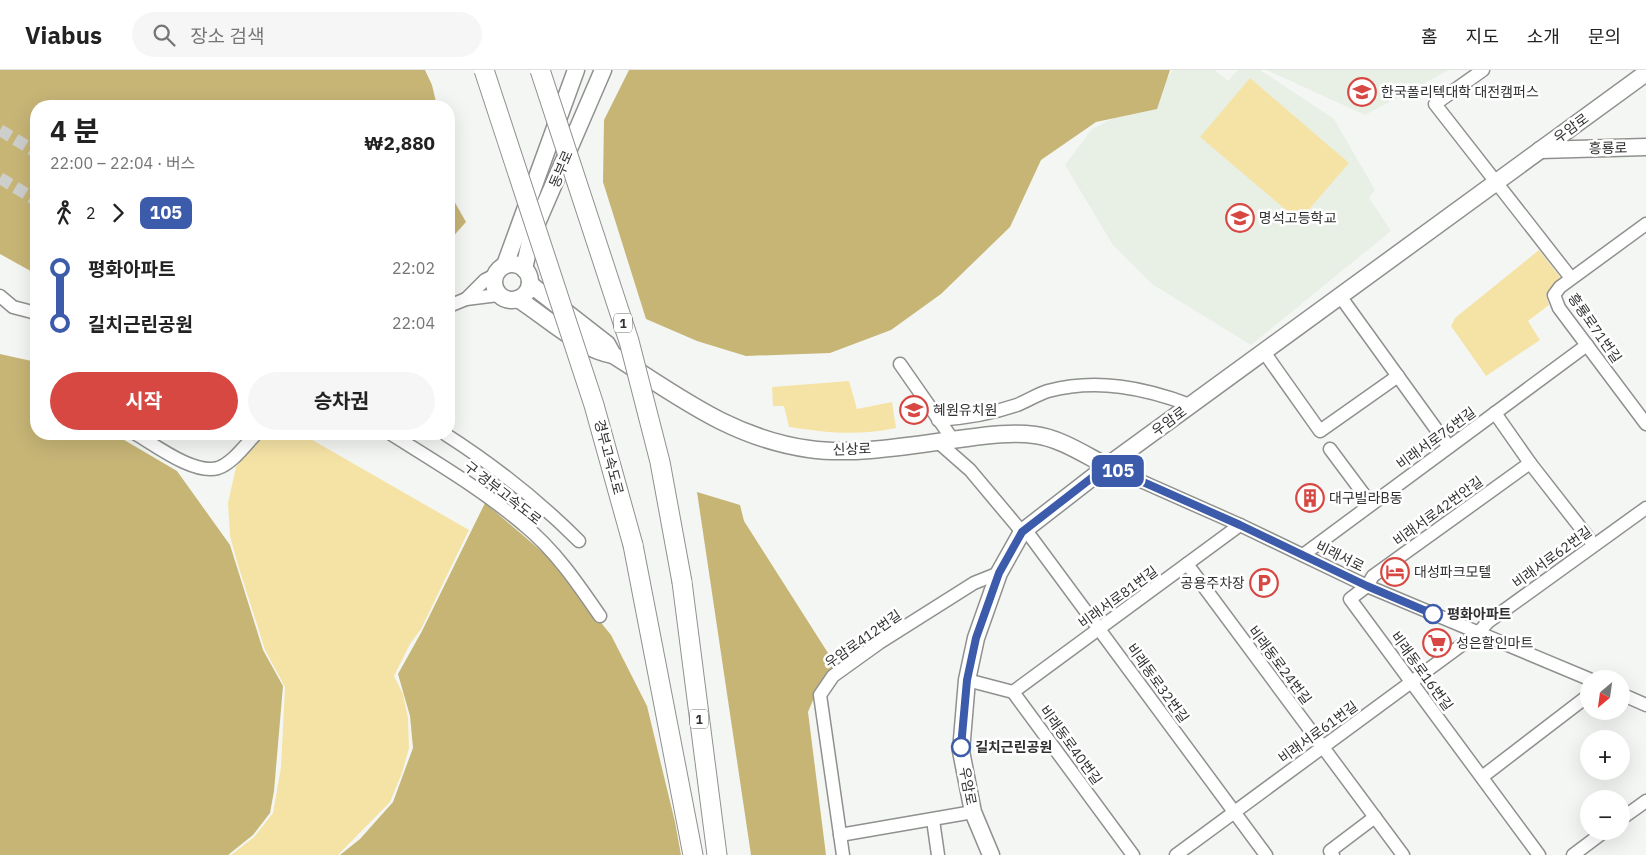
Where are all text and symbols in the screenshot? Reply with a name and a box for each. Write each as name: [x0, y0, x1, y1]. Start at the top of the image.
search box: [132, 12, 482, 57]
text: Viabus: [25, 19, 102, 51]
icon: search: [150, 21, 178, 49]
text: 장소 검색: [190, 24, 265, 48]
text: 홈: [1421, 25, 1438, 48]
text: 지도: [1466, 25, 1499, 48]
text: 소개: [1527, 25, 1560, 48]
text: 문의: [1588, 25, 1621, 48]
school or university icon: 한국폴리텍대학 대전캠퍼스: [1347, 77, 1377, 107]
place label: 한국폴리텍대학 대전캠퍼스: [1381, 83, 1539, 101]
street label: 우암로: [1550, 109, 1592, 147]
text: 4 분: [50, 112, 99, 149]
text: ₩2,880: [364, 131, 435, 155]
street label: 흥룡로: [1589, 139, 1628, 157]
street label: 동부로: [545, 148, 577, 190]
text: 22:00 – 22:04 · 버스: [50, 153, 195, 173]
icon: walk: [50, 199, 78, 227]
icon: forward: [104, 199, 132, 227]
text: 105: [150, 201, 182, 224]
text: 2: [86, 203, 96, 223]
school or university icon: 명석고등학교: [1225, 203, 1255, 233]
place label: 명석고등학교: [1259, 209, 1336, 227]
text: 평화아파트: [88, 257, 175, 281]
text: 22:02: [392, 258, 435, 278]
street label: 흥룡로71번길: [1564, 290, 1626, 366]
text: 길치근린공원: [88, 312, 193, 336]
text: 22:04: [392, 313, 435, 333]
road number: 1: [614, 314, 632, 332]
button: 시작: [50, 372, 238, 430]
button: 승차권: [248, 372, 435, 430]
school or university icon: 혜원유치원: [899, 395, 929, 425]
place label: 혜원유치원: [933, 401, 997, 419]
street label: 우암로: [1148, 402, 1190, 440]
street label: 비래서로76번길: [1393, 403, 1479, 473]
street label: 경부고속도로: [590, 417, 628, 497]
street label: 신상로: [832, 439, 872, 459]
line badge: 105: [1089, 455, 1147, 487]
street label: 구 경부고속도로: [461, 457, 545, 529]
text: 105: [1102, 459, 1134, 482]
street label: 비래서로42번안길: [1389, 472, 1487, 550]
building icon: 대구빌라B동: [1295, 483, 1325, 513]
place label: 대구빌라B동: [1329, 489, 1403, 507]
street label: 비래서로62번길: [1509, 522, 1595, 592]
street label: 비래서로: [1313, 537, 1367, 575]
hotel icon: 대성파크모텔: [1380, 557, 1410, 587]
street label: 비래서로81번길: [1075, 562, 1161, 632]
place label: 대성파크모텔: [1414, 563, 1491, 581]
parking icon: 공용주차장: [1249, 568, 1279, 598]
place label: 공용주차장: [1181, 574, 1245, 592]
marker: 평화아파트: [1423, 604, 1443, 624]
place label: 평화아파트: [1447, 605, 1512, 623]
street label: 우암로412번길: [821, 606, 905, 672]
street label: 비래동로24번길: [1244, 622, 1316, 708]
street label: 비래동로16번길: [1387, 628, 1457, 714]
supermarket icon: 성은할인마트: [1422, 628, 1452, 658]
place label: 성은할인마트: [1456, 634, 1533, 652]
street label: 비래동로32번길: [1123, 640, 1193, 726]
north arrow: [1580, 670, 1630, 720]
map controls: [1580, 670, 1630, 840]
street label: 비래서로61번길: [1275, 697, 1361, 767]
street label: 비래동로40번길: [1036, 702, 1106, 788]
road number: 1: [690, 710, 708, 729]
button: +: [1580, 730, 1630, 780]
marker: 길치근린공원: [951, 737, 971, 757]
place label: 길치근린공원: [975, 738, 1052, 756]
street label: 우암로: [955, 765, 981, 807]
button: −: [1580, 790, 1630, 840]

